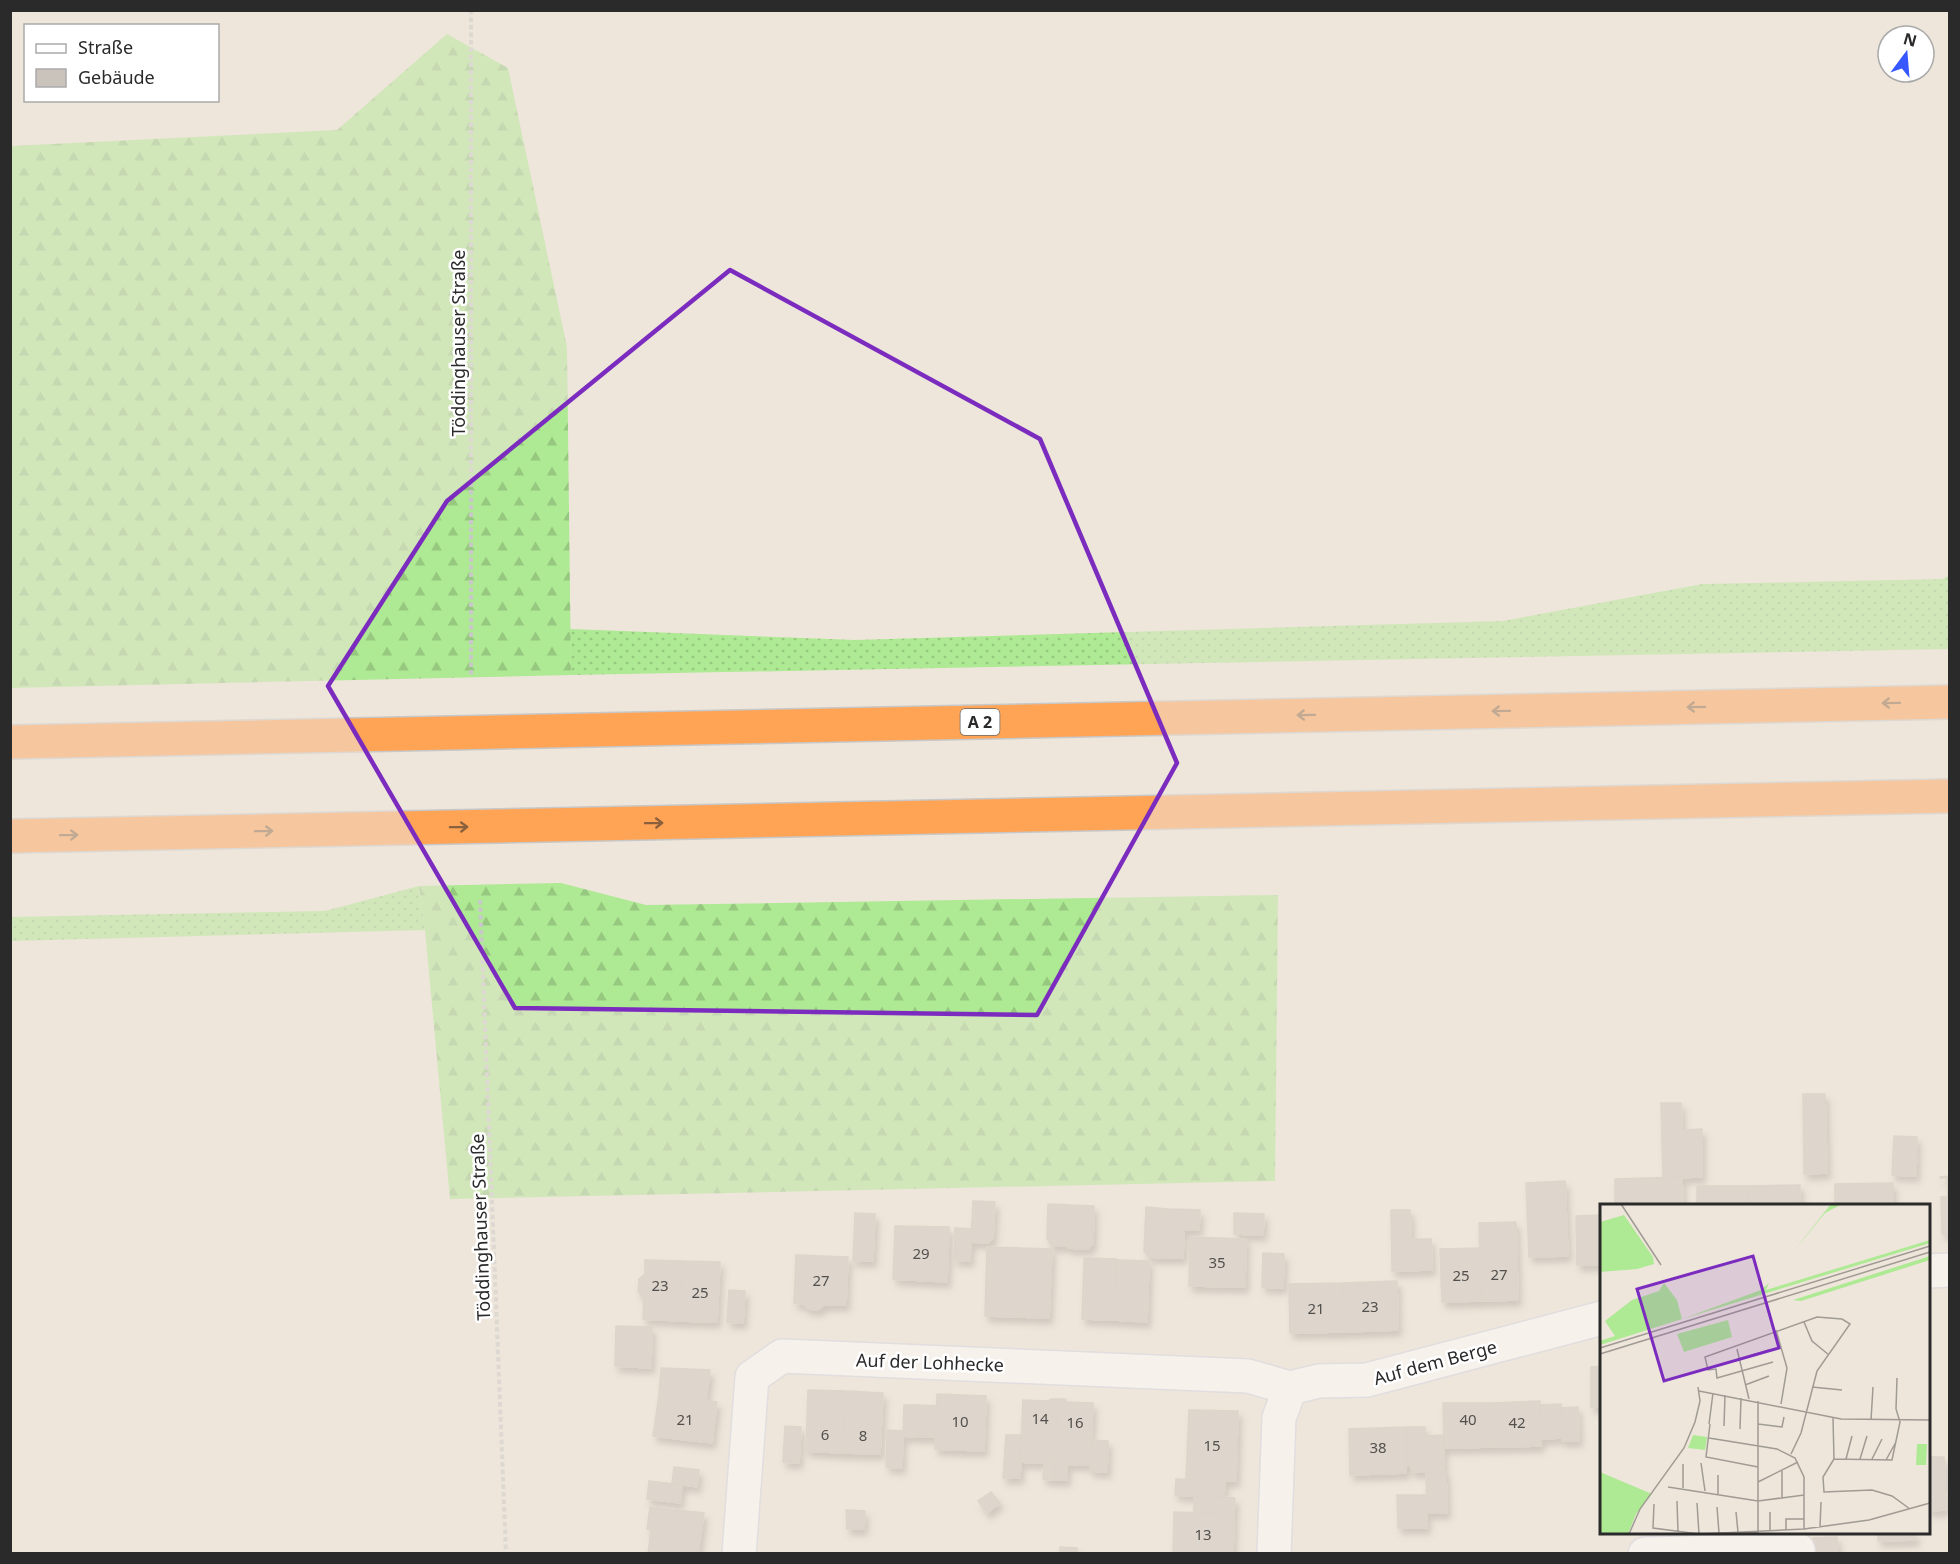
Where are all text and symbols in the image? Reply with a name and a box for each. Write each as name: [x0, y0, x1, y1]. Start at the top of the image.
legend: [24, 24, 219, 102]
north arrow: [1876, 24, 1936, 84]
text: N: [1901, 27, 1919, 52]
text: Straße: [78, 35, 133, 59]
text: Gebäude: [78, 65, 155, 89]
street label: Töddinghauser Straße: [446, 250, 470, 436]
one-way arrow: [1882, 697, 1902, 709]
one-way arrow: [1687, 701, 1707, 713]
one-way arrow: [1492, 705, 1512, 717]
road number: A 2: [960, 709, 1000, 735]
one-way arrow: [1297, 709, 1317, 721]
one-way arrow: [643, 817, 663, 829]
one-way arrow: [448, 821, 468, 833]
one-way arrow: [253, 825, 273, 837]
one-way arrow: [58, 829, 78, 841]
street label: Töddinghauser Straße: [465, 1133, 495, 1321]
inset map: [1600, 1204, 1930, 1534]
house number: 29: [912, 1243, 930, 1263]
house number: 35: [1208, 1252, 1226, 1272]
house number: 27: [1490, 1264, 1508, 1284]
house number: 25: [1452, 1265, 1470, 1285]
house number: 27: [812, 1270, 830, 1290]
house number: 23: [651, 1275, 669, 1295]
house number: 25: [691, 1282, 709, 1302]
house number: 23: [1361, 1296, 1379, 1316]
house number: 21: [1307, 1298, 1325, 1318]
street label: Auf dem Berge: [1371, 1334, 1499, 1390]
street label: Auf der Lohhecke: [856, 1347, 1004, 1377]
house number: 14: [1031, 1408, 1049, 1428]
house number: 21: [676, 1409, 694, 1429]
house number: 40: [1459, 1409, 1477, 1429]
house number: 10: [951, 1411, 969, 1431]
house number: 16: [1066, 1412, 1084, 1432]
house number: 42: [1508, 1412, 1526, 1432]
house number: 6: [821, 1424, 829, 1444]
house number: 8: [859, 1425, 867, 1445]
house number: 15: [1203, 1435, 1221, 1455]
house number: 38: [1369, 1437, 1387, 1457]
house number: 13: [1194, 1524, 1212, 1544]

